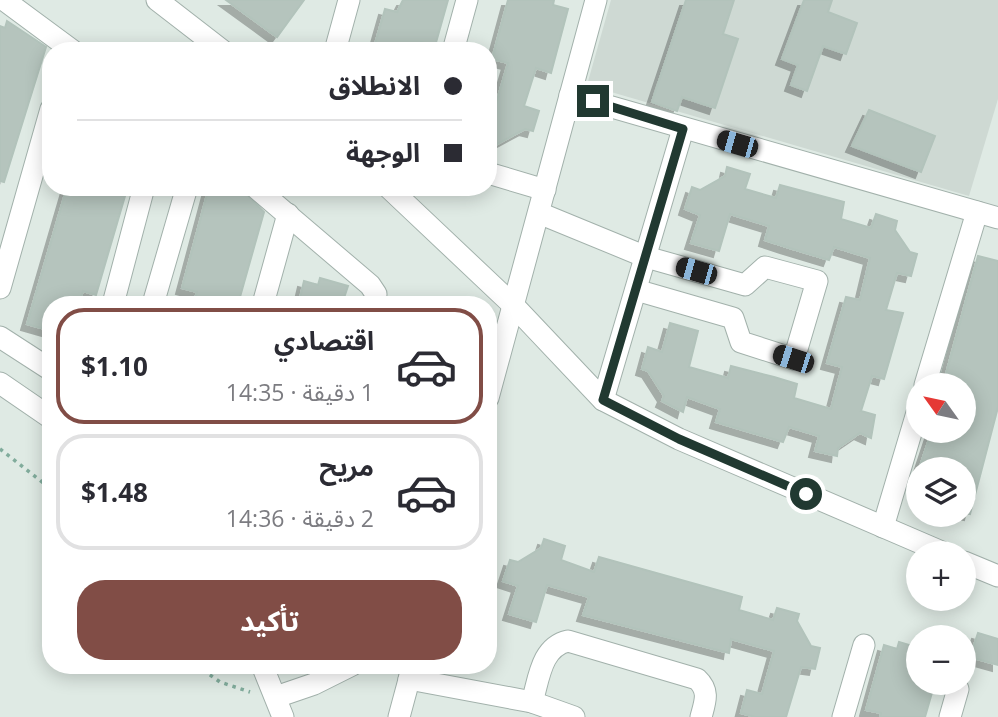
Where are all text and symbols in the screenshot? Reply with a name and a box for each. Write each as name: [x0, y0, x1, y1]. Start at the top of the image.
text: الانطلاق: [329, 67, 420, 103]
route end: [577, 85, 609, 117]
car: [714, 128, 761, 160]
text: الوجهة: [346, 134, 420, 170]
car: [673, 255, 720, 287]
text: اقتصادي: [274, 322, 374, 358]
icon: car: [395, 335, 458, 398]
car: [770, 343, 817, 375]
text: $1.10: [81, 348, 148, 384]
north arrow: [906, 373, 976, 443]
map controls: [906, 373, 976, 695]
text: 1 دقيقة · 14:35: [226, 376, 374, 408]
text: مريح: [319, 448, 374, 484]
button: layers: [906, 457, 976, 527]
icon: car: [395, 461, 458, 524]
text: $1.48: [81, 474, 148, 510]
route start: [790, 478, 822, 510]
text: 2 دقيقة · 14:36: [226, 502, 374, 534]
button: +: [906, 541, 976, 611]
button: تأكيد: [77, 580, 462, 660]
button: −: [906, 625, 976, 695]

